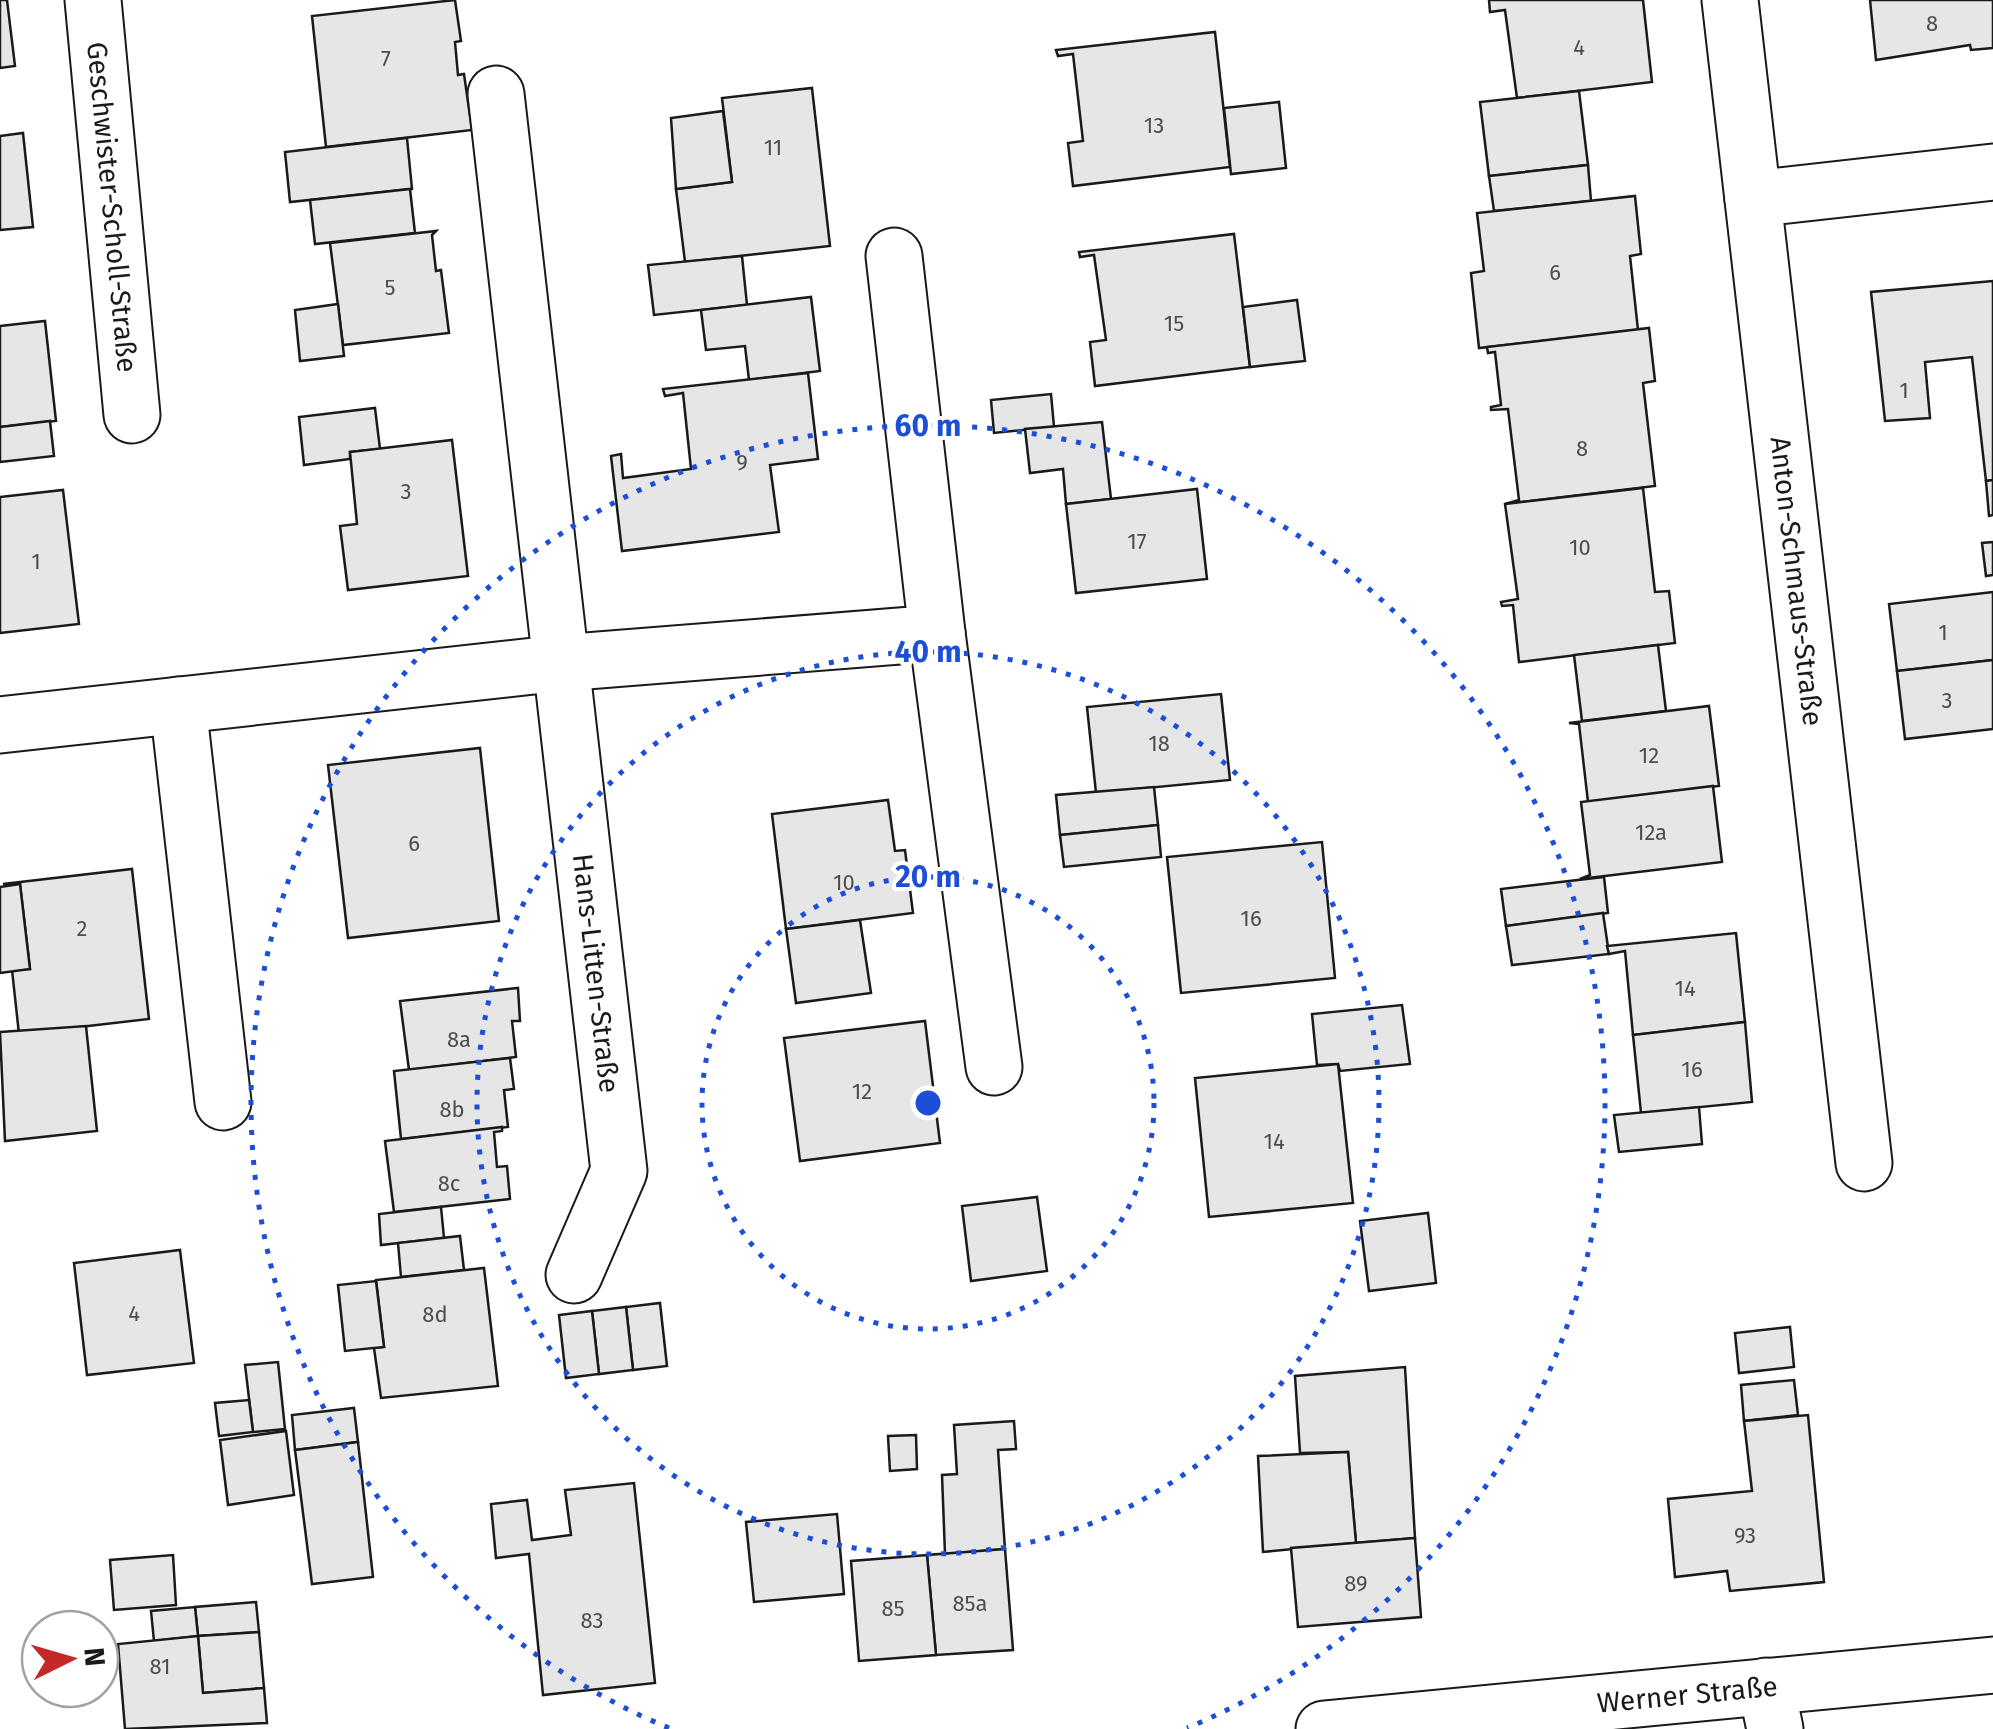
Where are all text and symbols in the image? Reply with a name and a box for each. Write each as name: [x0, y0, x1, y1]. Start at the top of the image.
house number: 8: [1926, 10, 1938, 37]
house number: 4: [1573, 34, 1585, 61]
street label: Geschwister-Scholl-Straße: [80, 40, 144, 374]
house number: 7: [381, 45, 391, 72]
house number: 13: [1144, 112, 1164, 139]
house number: 11: [764, 134, 782, 161]
house number: 6: [1549, 259, 1561, 286]
house number: 5: [384, 274, 396, 301]
house number: 15: [1164, 310, 1184, 337]
house number: 1: [1899, 377, 1909, 404]
text: 60 m: [895, 408, 961, 444]
house number: 8: [1576, 435, 1588, 462]
street label: Anton-Schmaus-Straße: [1763, 435, 1830, 728]
house number: 9: [736, 449, 748, 476]
house number: 3: [401, 478, 411, 505]
house number: 17: [1127, 528, 1147, 555]
house number: 10: [1569, 534, 1591, 561]
house number: 1: [31, 548, 41, 575]
house number: 1: [1938, 619, 1948, 646]
text: 40 m: [895, 634, 961, 670]
house number: 3: [1942, 687, 1952, 714]
house number: 18: [1148, 730, 1170, 757]
house number: 12: [1639, 742, 1659, 769]
house number: 12a: [1635, 819, 1667, 846]
house number: 6: [408, 830, 420, 857]
street label: Hans-Litten-Straße: [566, 852, 626, 1095]
text: 20 m: [895, 859, 961, 895]
house number: 10: [833, 869, 855, 896]
house number: 16: [1240, 905, 1262, 932]
house number: 2: [77, 915, 87, 942]
house number: 14: [1674, 975, 1696, 1002]
house number: 8a: [447, 1026, 471, 1053]
house number: 16: [1681, 1056, 1703, 1083]
house number: 12: [852, 1078, 872, 1105]
centre of rings: [910, 1085, 946, 1121]
house number: 8b: [439, 1096, 465, 1123]
house number: 14: [1263, 1128, 1285, 1155]
house number: 8c: [438, 1170, 460, 1197]
house number: 4: [128, 1300, 140, 1327]
house number: 8d: [422, 1301, 448, 1328]
house number: 93: [1734, 1522, 1756, 1549]
house number: 89: [1344, 1570, 1368, 1597]
house number: 85a: [952, 1590, 988, 1617]
house number: 85: [881, 1595, 905, 1622]
house number: 83: [580, 1607, 604, 1634]
north arrow: [20, 1609, 120, 1709]
text: N: [77, 1646, 112, 1668]
house number: 81: [150, 1653, 171, 1680]
street label: Werner Straße: [1596, 1670, 1779, 1720]

